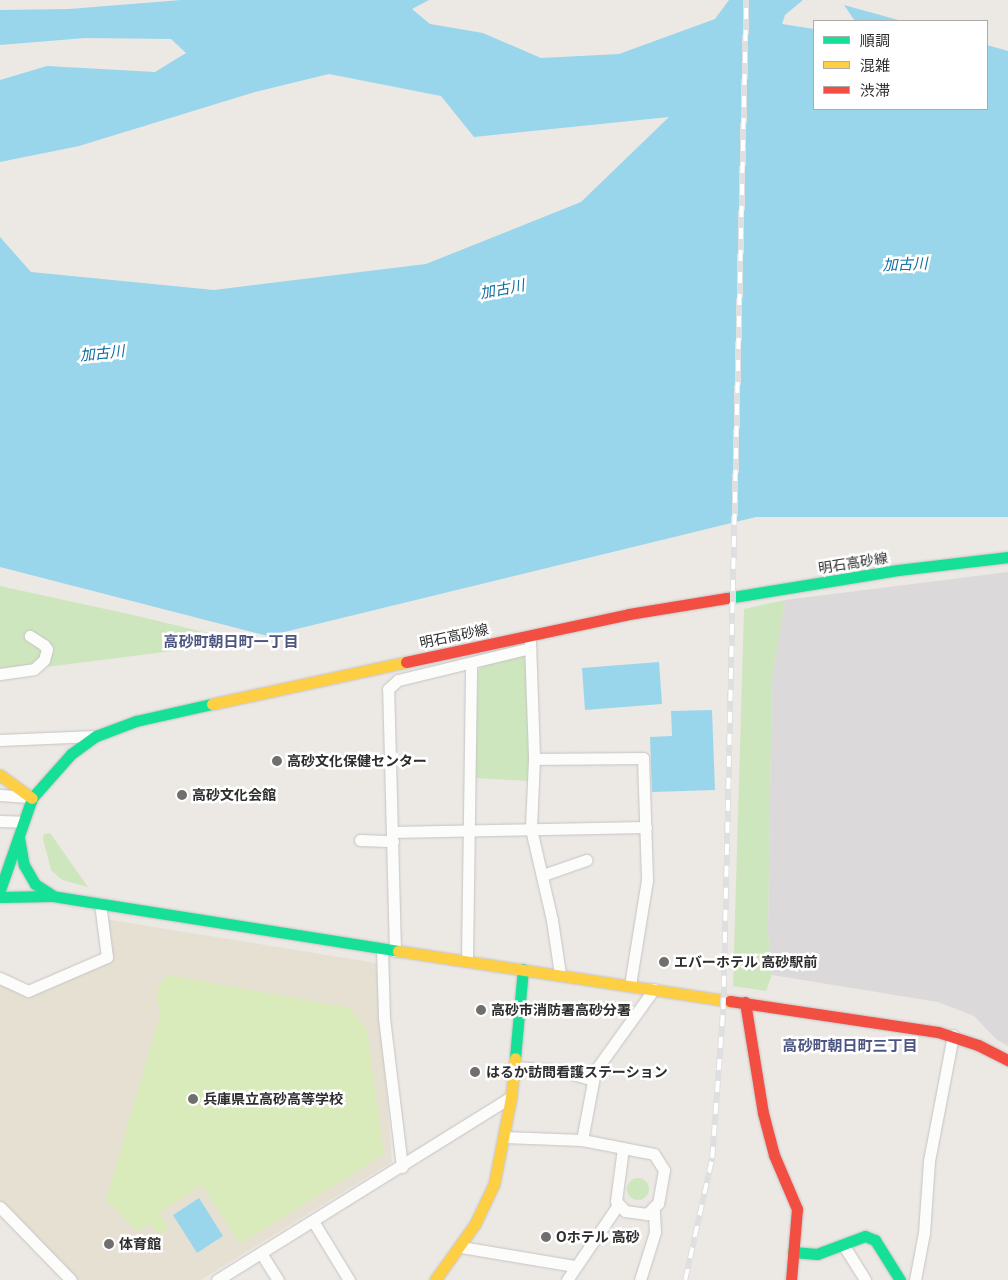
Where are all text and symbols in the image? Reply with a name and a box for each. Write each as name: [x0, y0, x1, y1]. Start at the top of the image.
legend: [813, 20, 988, 110]
text: 順調: [860, 32, 890, 49]
text: 混雑: [860, 57, 890, 74]
text: 渋滞: [860, 82, 890, 99]
water label: 加古川: [882, 254, 928, 274]
water label: 加古川: [478, 276, 526, 302]
water label: 加古川: [79, 342, 125, 364]
street label: 明石高砂線: [817, 549, 889, 577]
street label: 明石高砂線: [418, 621, 490, 651]
district label: 高砂町朝日町一丁目: [164, 633, 298, 651]
place label: 高砂文化保健センター: [287, 753, 427, 769]
marker: 高砂文化保健センター: [271, 755, 283, 767]
place label: 高砂文化会館: [192, 787, 276, 803]
marker: 高砂文化会館: [176, 789, 188, 801]
place label: エバーホテル 高砂駅前: [674, 954, 817, 970]
marker: エバーホテル 高砂駅前: [658, 956, 670, 968]
place label: 高砂市消防署高砂分署: [491, 1002, 631, 1018]
marker: 高砂市消防署高砂分署: [475, 1004, 487, 1016]
district label: 高砂町朝日町三丁目: [783, 1037, 917, 1055]
place label: はるか訪問看護ステーション: [486, 1064, 668, 1080]
marker: はるか訪問看護ステーション: [468, 1065, 482, 1079]
place label: 兵庫県立高砂高等学校: [203, 1091, 343, 1107]
marker: 兵庫県立高砂高等学校: [187, 1093, 199, 1105]
place label: Oホテル 高砂: [556, 1229, 640, 1245]
marker: Oホテル 高砂: [540, 1231, 552, 1243]
place label: 体育館: [119, 1236, 161, 1252]
marker: 体育館: [103, 1238, 115, 1250]

